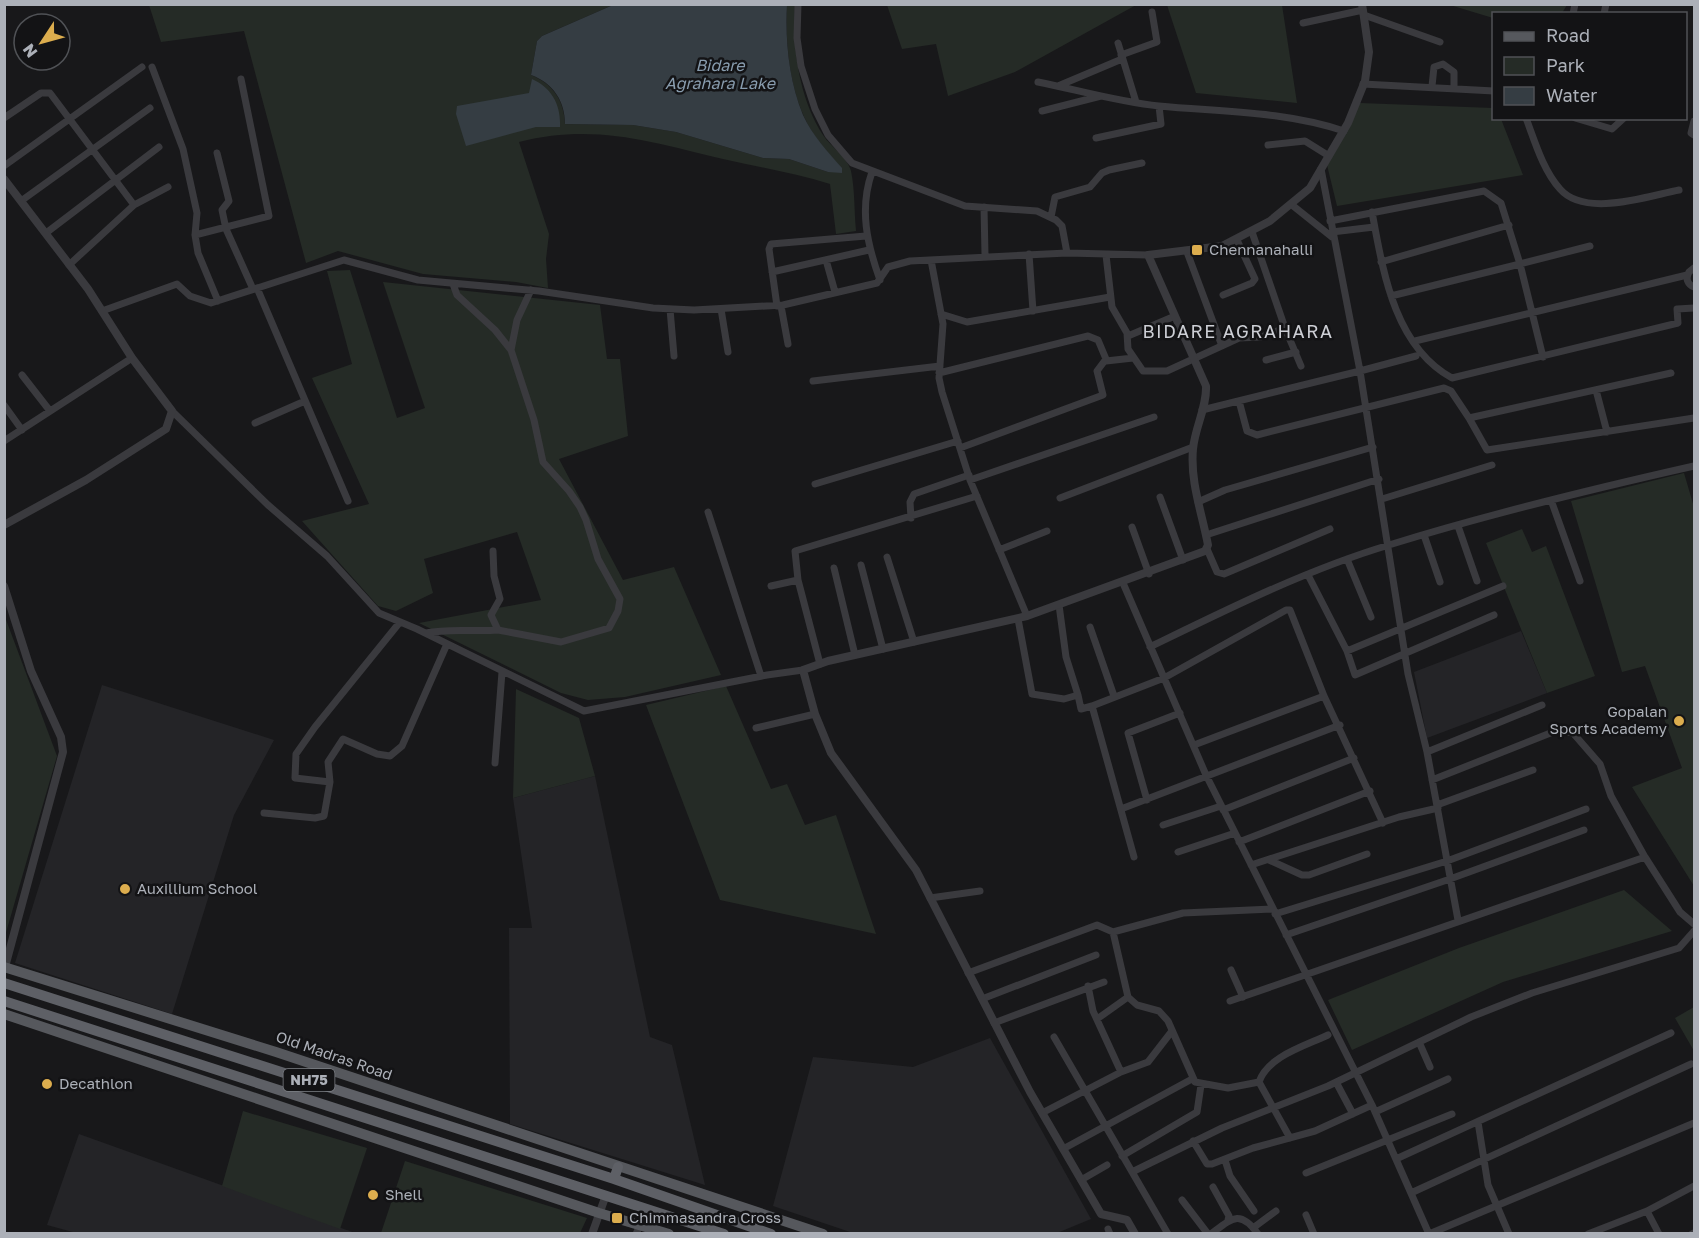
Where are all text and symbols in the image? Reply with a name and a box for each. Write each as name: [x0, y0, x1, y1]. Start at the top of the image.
north arrow: [12, 12, 72, 72]
legend: [1492, 12, 1687, 120]
text: Road: [1546, 24, 1590, 46]
text: N: [18, 40, 42, 62]
text: Park: [1546, 54, 1585, 76]
water label: Bidare Agrahara Lake: [665, 55, 777, 93]
text: Water: [1546, 84, 1597, 106]
place label: Chennanahalli: [1209, 240, 1313, 258]
marker: Chennanahalli: [1190, 243, 1204, 257]
district label: BIDARE AGRAHARA: [1143, 320, 1333, 342]
place label: Gopalan Sports Academy: [1549, 702, 1668, 737]
marker: Gopalan Sports Academy: [1672, 714, 1686, 728]
place label: Auxillium School: [137, 879, 258, 897]
marker: Auxillium School: [118, 882, 132, 896]
street label: Old Madras Road: [274, 1027, 395, 1083]
road number: NH75: [284, 1069, 334, 1091]
place label: Decathlon: [59, 1074, 133, 1092]
marker: Decathlon: [40, 1077, 54, 1091]
place label: Shell: [385, 1185, 422, 1203]
marker: Shell: [366, 1188, 380, 1202]
place label: Chimmasandra Cross: [629, 1208, 781, 1226]
marker: Chimmasandra Cross: [610, 1211, 624, 1225]

